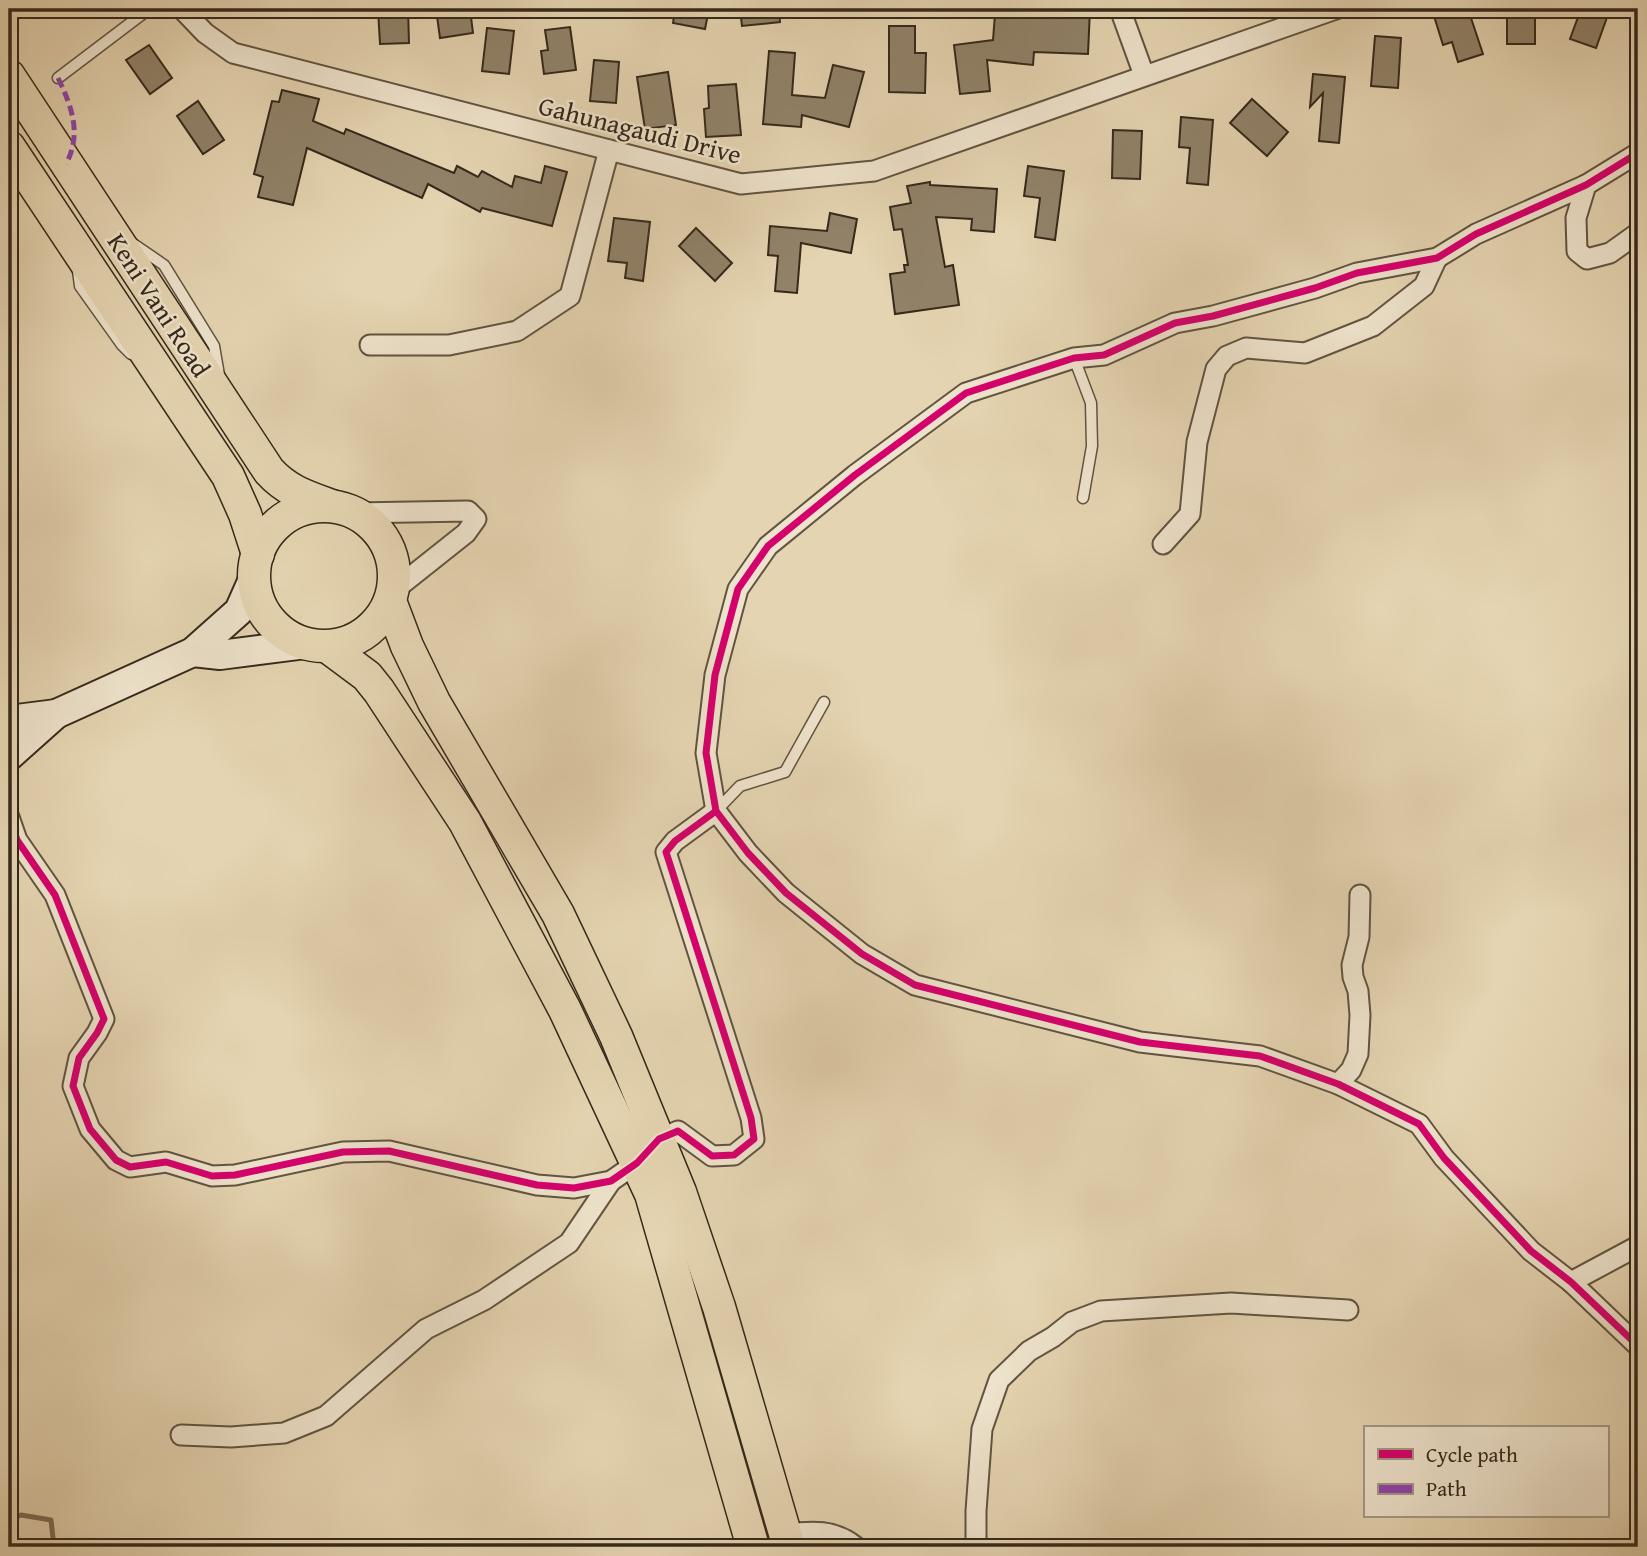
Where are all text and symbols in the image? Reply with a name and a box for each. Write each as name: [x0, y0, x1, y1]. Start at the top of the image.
street label: Gahunagaudi Drive: [535, 85, 746, 174]
street label: Keni Vani Road: [98, 225, 221, 385]
legend: [1364, 1426, 1608, 1518]
text: Cycle path: [1426, 1439, 1518, 1470]
text: Path: [1426, 1473, 1467, 1504]

